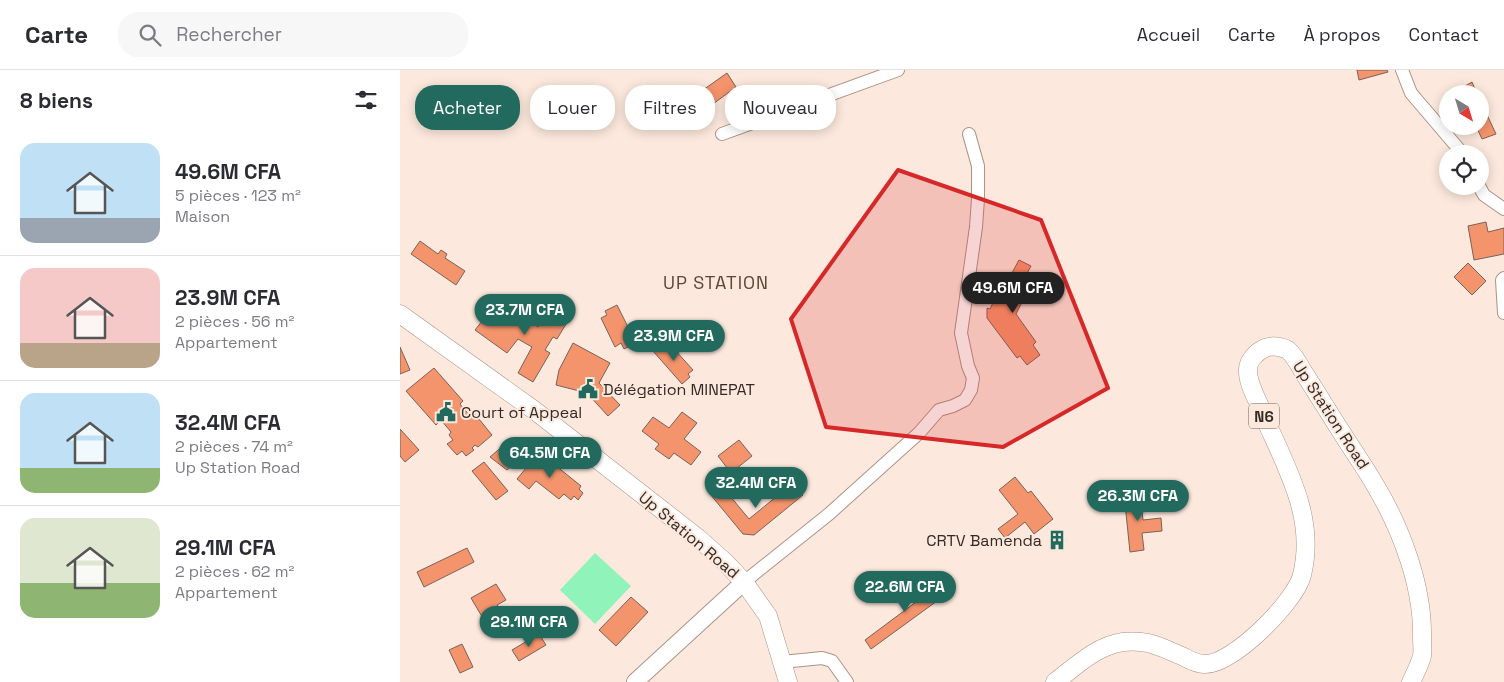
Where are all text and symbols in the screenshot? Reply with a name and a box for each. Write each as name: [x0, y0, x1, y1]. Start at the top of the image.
search box: [118, 12, 468, 57]
text: Carte: [25, 19, 88, 50]
icon: search: [136, 21, 164, 49]
text: Rechercher: [176, 22, 282, 47]
text: Accueil: [1137, 23, 1200, 46]
text: Carte: [1228, 23, 1275, 46]
text: À propos: [1303, 23, 1381, 46]
text: Contact: [1409, 23, 1479, 46]
chip: Acheter: [415, 85, 520, 130]
chip: Louer: [530, 85, 615, 130]
chip: Filtres: [625, 85, 715, 130]
chip: Nouveau: [725, 85, 836, 130]
north arrow: [1439, 85, 1489, 135]
map controls: [1439, 85, 1489, 195]
icon: filters: [352, 86, 380, 114]
text: 8 biens: [20, 87, 93, 114]
button: locate: [1439, 145, 1489, 195]
text: 49.6M CFA: [175, 158, 281, 185]
icon: home: [60, 163, 120, 223]
text: 5 pièces · 123 m²: [175, 185, 301, 206]
text: Maison: [175, 206, 230, 227]
district label: UP STATION: [663, 271, 769, 294]
pin: 49.6M CFA: [956, 272, 1070, 314]
text: 49.6M CFA: [973, 277, 1053, 298]
text: 23.9M CFA: [175, 284, 280, 311]
icon: home: [60, 288, 120, 348]
pin: 23.7M CFA: [468, 294, 582, 336]
text: 23.7M CFA: [486, 299, 564, 320]
text: 2 pièces · 56 m²: [175, 311, 294, 332]
pin: 23.9M CFA: [617, 320, 731, 362]
text: 23.9M CFA: [634, 325, 714, 346]
text: Appartement: [175, 332, 278, 353]
street label: Up Station Road: [1288, 357, 1374, 473]
public building icon: Délégation MINEPAT: [577, 378, 599, 400]
place label: Délégation MINEPAT: [603, 379, 755, 400]
public building icon: Court of Appeal: [435, 401, 457, 423]
place label: Court of Appeal: [461, 402, 582, 423]
road number: N6: [1249, 404, 1279, 428]
text: 32.4M CFA: [175, 409, 281, 436]
icon: home: [60, 413, 120, 473]
text: 2 pièces · 74 m²: [175, 436, 293, 457]
pin: 64.5M CFA: [493, 436, 607, 479]
text: 64.5M CFA: [510, 442, 590, 463]
text: Up Station Road: [175, 457, 300, 478]
pin: 32.4M CFA: [699, 466, 813, 509]
text: 32.4M CFA: [716, 472, 796, 493]
pin: 26.3M CFA: [1081, 480, 1195, 522]
text: 26.3M CFA: [1098, 485, 1178, 506]
street label: Up Station Road: [634, 487, 744, 583]
building icon: CRTV Bamenda: [1046, 529, 1068, 551]
place label: CRTV Bamenda: [926, 530, 1042, 551]
text: 29.1M CFA: [175, 534, 276, 561]
icon: home: [60, 538, 120, 598]
text: 2 pièces · 62 m²: [175, 561, 294, 582]
pin: 22.6M CFA: [848, 570, 962, 613]
text: 22.6M CFA: [865, 576, 945, 597]
text: Appartement: [175, 582, 278, 603]
pin: 29.1M CFA: [472, 606, 586, 648]
text: 29.1M CFA: [491, 611, 567, 632]

